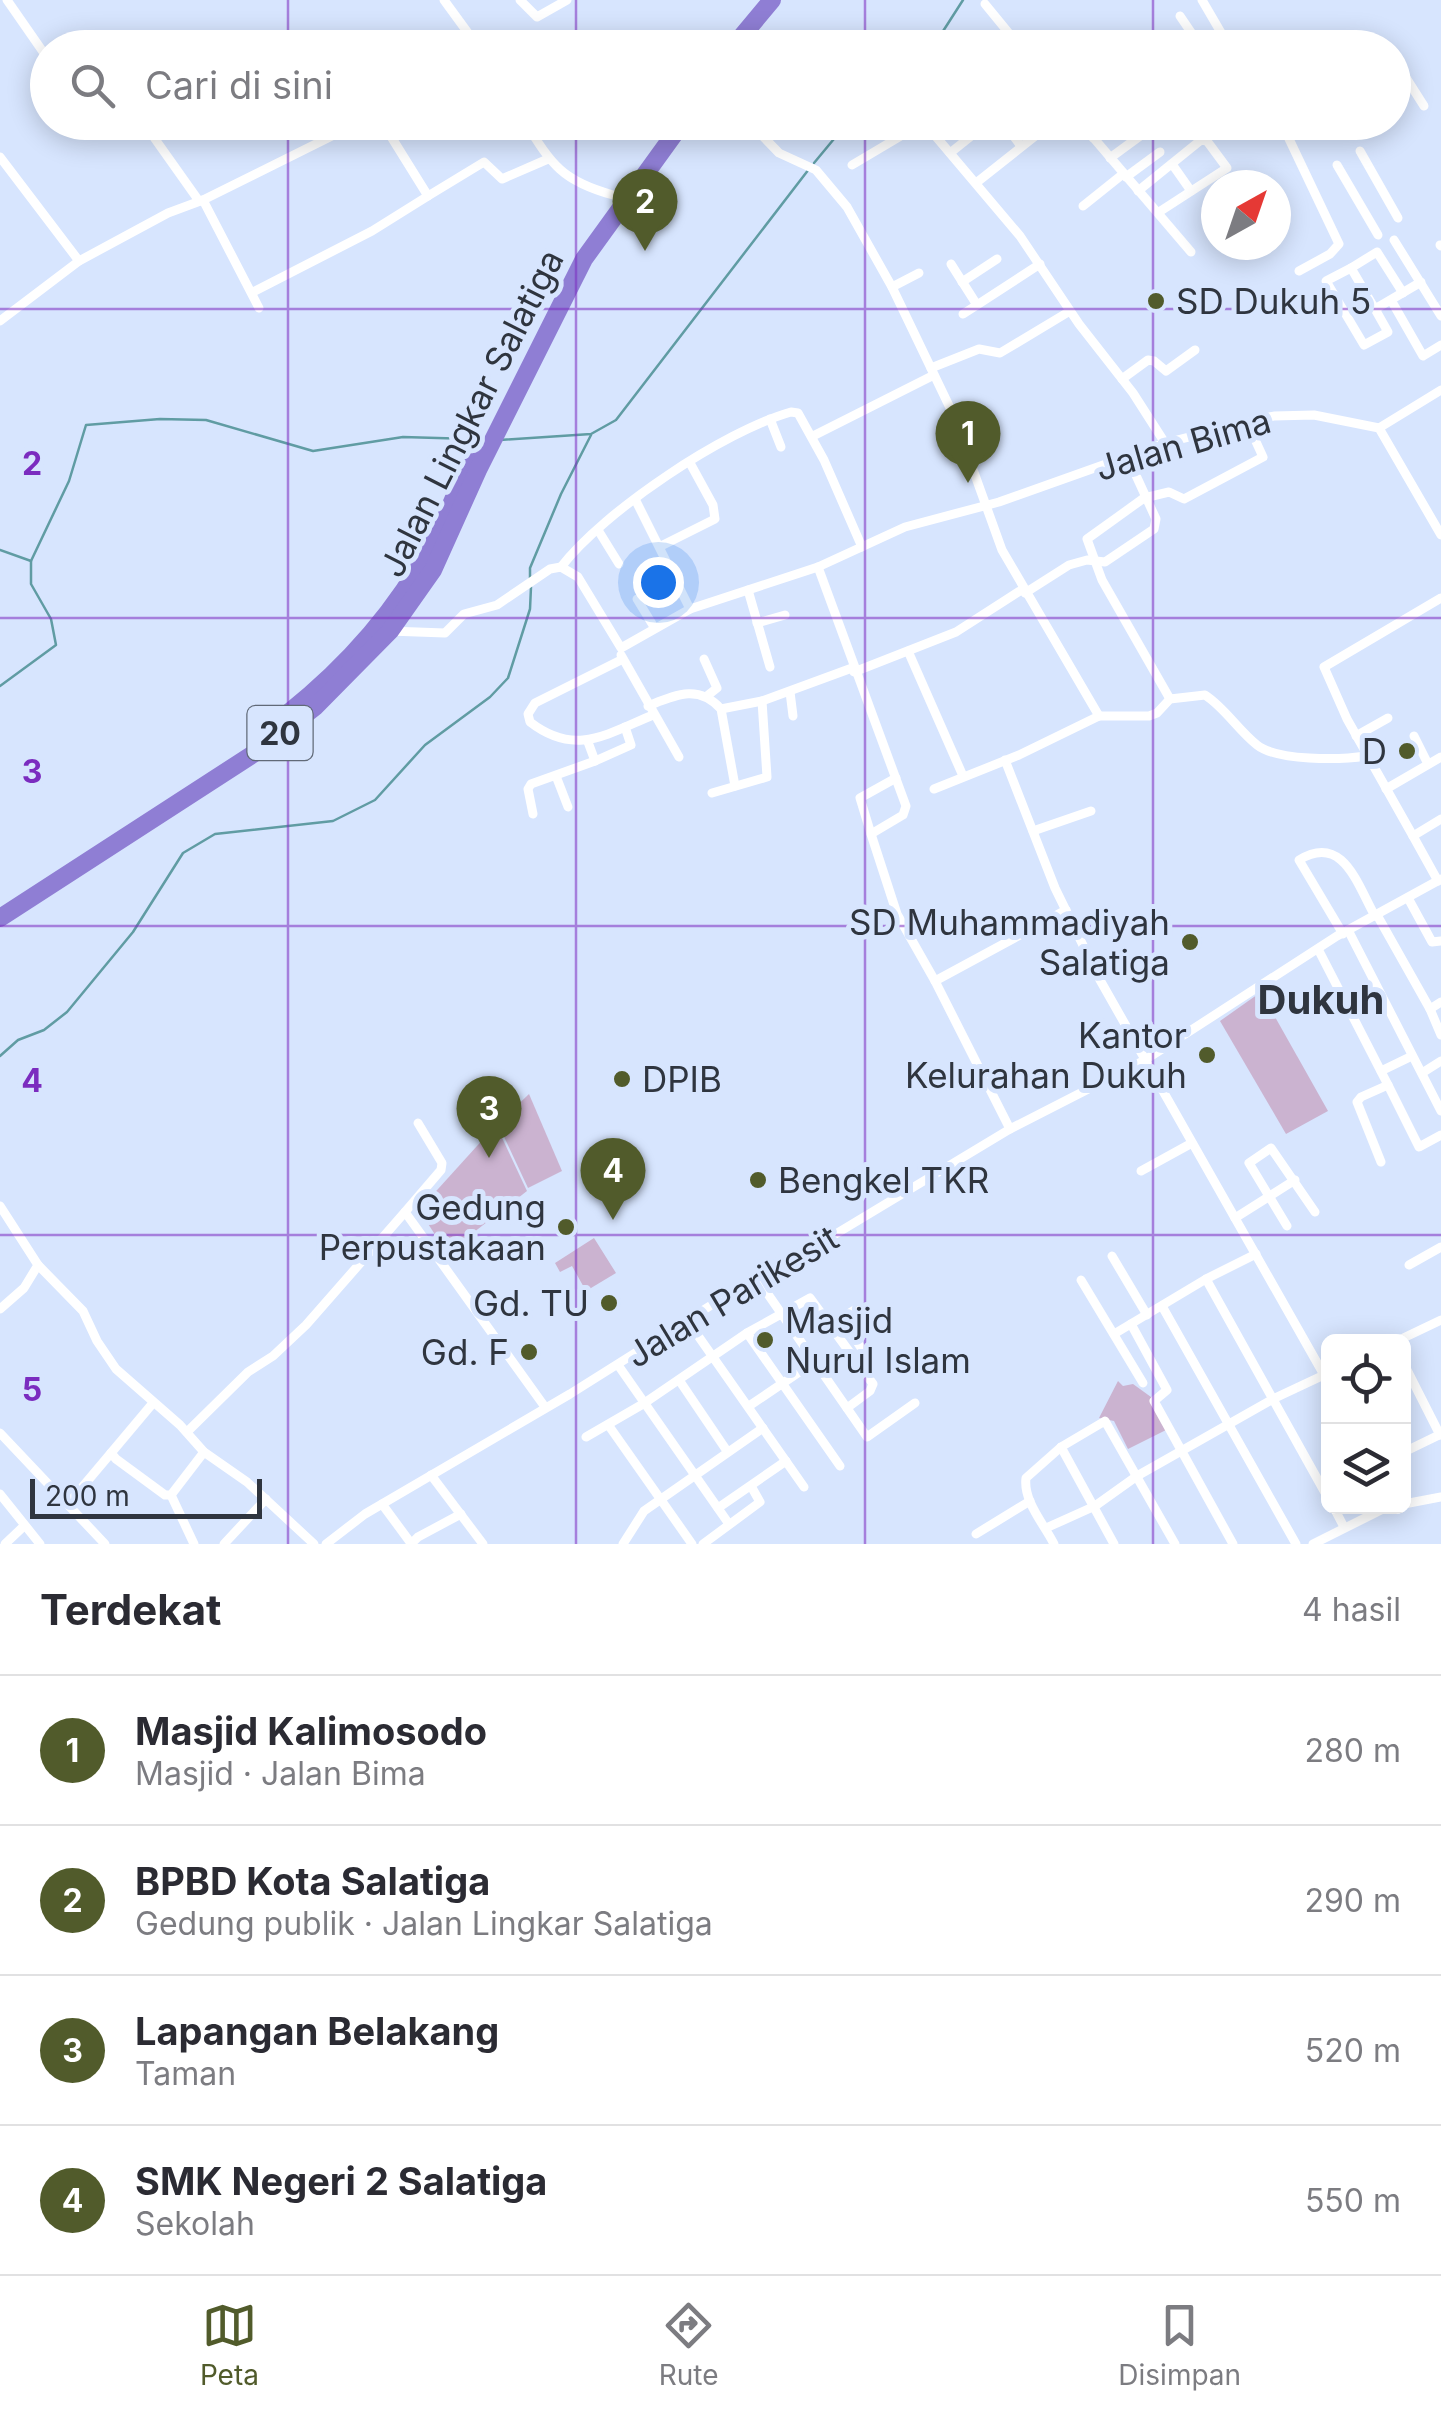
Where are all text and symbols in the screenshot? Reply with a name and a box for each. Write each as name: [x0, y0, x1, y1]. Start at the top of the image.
search box: [30, 30, 1411, 140]
icon: search: [65, 58, 120, 113]
text: Cari di sini: [145, 62, 333, 108]
pin: 2: [612, 168, 678, 251]
north arrow: [1201, 170, 1291, 260]
street label: Jalan Lingkar Salatiga: [370, 242, 572, 584]
place label: SD Dukuh 5: [1176, 280, 1371, 322]
marker: SD Dukuh 5: [1145, 290, 1167, 312]
street label: Jalan Bima: [1091, 399, 1275, 489]
pin: 1: [936, 400, 1000, 483]
text: 2: [22, 444, 42, 483]
your location: [633, 557, 684, 608]
road number: 20: [248, 706, 312, 760]
place label: D: [1362, 730, 1387, 772]
marker: D: [1396, 740, 1418, 762]
text: 3: [22, 752, 42, 791]
place label: SD Muhammadiyah Salatiga: [849, 901, 1170, 983]
marker: SD Muhammadiyah Salatiga: [1179, 931, 1201, 953]
district label: Dukuh: [1258, 975, 1384, 1024]
place label: Kantor Kelurahan Dukuh: [905, 1014, 1187, 1096]
marker: Kantor Kelurahan Dukuh: [1196, 1044, 1218, 1066]
place label: DPIB: [642, 1058, 722, 1100]
text: 4: [21, 1061, 43, 1100]
marker: DPIB: [611, 1068, 633, 1090]
pin: 3: [456, 1076, 522, 1158]
pin: 4: [580, 1138, 646, 1220]
place label: Bengkel TKR: [778, 1159, 989, 1201]
marker: Bengkel TKR: [747, 1169, 769, 1191]
place label: Gedung Perpustakaan: [319, 1186, 546, 1268]
marker: Gedung Perpustakaan: [555, 1216, 577, 1238]
street label: Jalan Parikesit: [618, 1216, 846, 1376]
place label: Gd. TU: [473, 1282, 589, 1324]
marker: Gd. TU: [598, 1292, 620, 1314]
place label: Masjid Nurul Islam: [785, 1299, 971, 1381]
marker: Masjid Nurul Islam: [754, 1329, 776, 1351]
place label: Gd. F: [421, 1331, 509, 1373]
map controls: [1321, 1334, 1411, 1514]
button: locate: [1321, 1334, 1411, 1424]
marker: Gd. F: [518, 1341, 540, 1363]
text: 5: [22, 1370, 42, 1409]
button: layers: [1321, 1424, 1411, 1514]
scale bar: [30, 1474, 262, 1518]
text: 200 m: [45, 1479, 130, 1513]
text: Terdekat: [40, 1584, 221, 1635]
text: 4 hasil: [1302, 1590, 1401, 1629]
text: Masjid Kalimosodo: [135, 1708, 487, 1754]
text: 1: [66, 1731, 79, 1770]
text: 280 m: [1304, 1731, 1401, 1770]
text: Masjid · Jalan Bima: [135, 1754, 426, 1793]
text: BPBD Kota Salatiga: [135, 1858, 490, 1904]
text: 2: [62, 1881, 83, 1920]
text: 290 m: [1304, 1881, 1401, 1920]
text: Gedung publik · Jalan Lingkar Salatiga: [135, 1904, 713, 1943]
text: Lapangan Belakang: [135, 2008, 499, 2054]
text: 3: [62, 2031, 83, 2070]
text: 520 m: [1305, 2031, 1401, 2070]
text: Taman: [135, 2054, 236, 2093]
text: SMK Negeri 2 Salatiga: [135, 2158, 547, 2204]
text: 4: [62, 2181, 83, 2220]
text: 550 m: [1305, 2181, 1401, 2220]
text: Sekolah: [135, 2204, 255, 2243]
tab: Peta: [200, 2298, 259, 2392]
tab: Rute: [659, 2298, 719, 2392]
tab: Disimpan: [1118, 2298, 1241, 2392]

